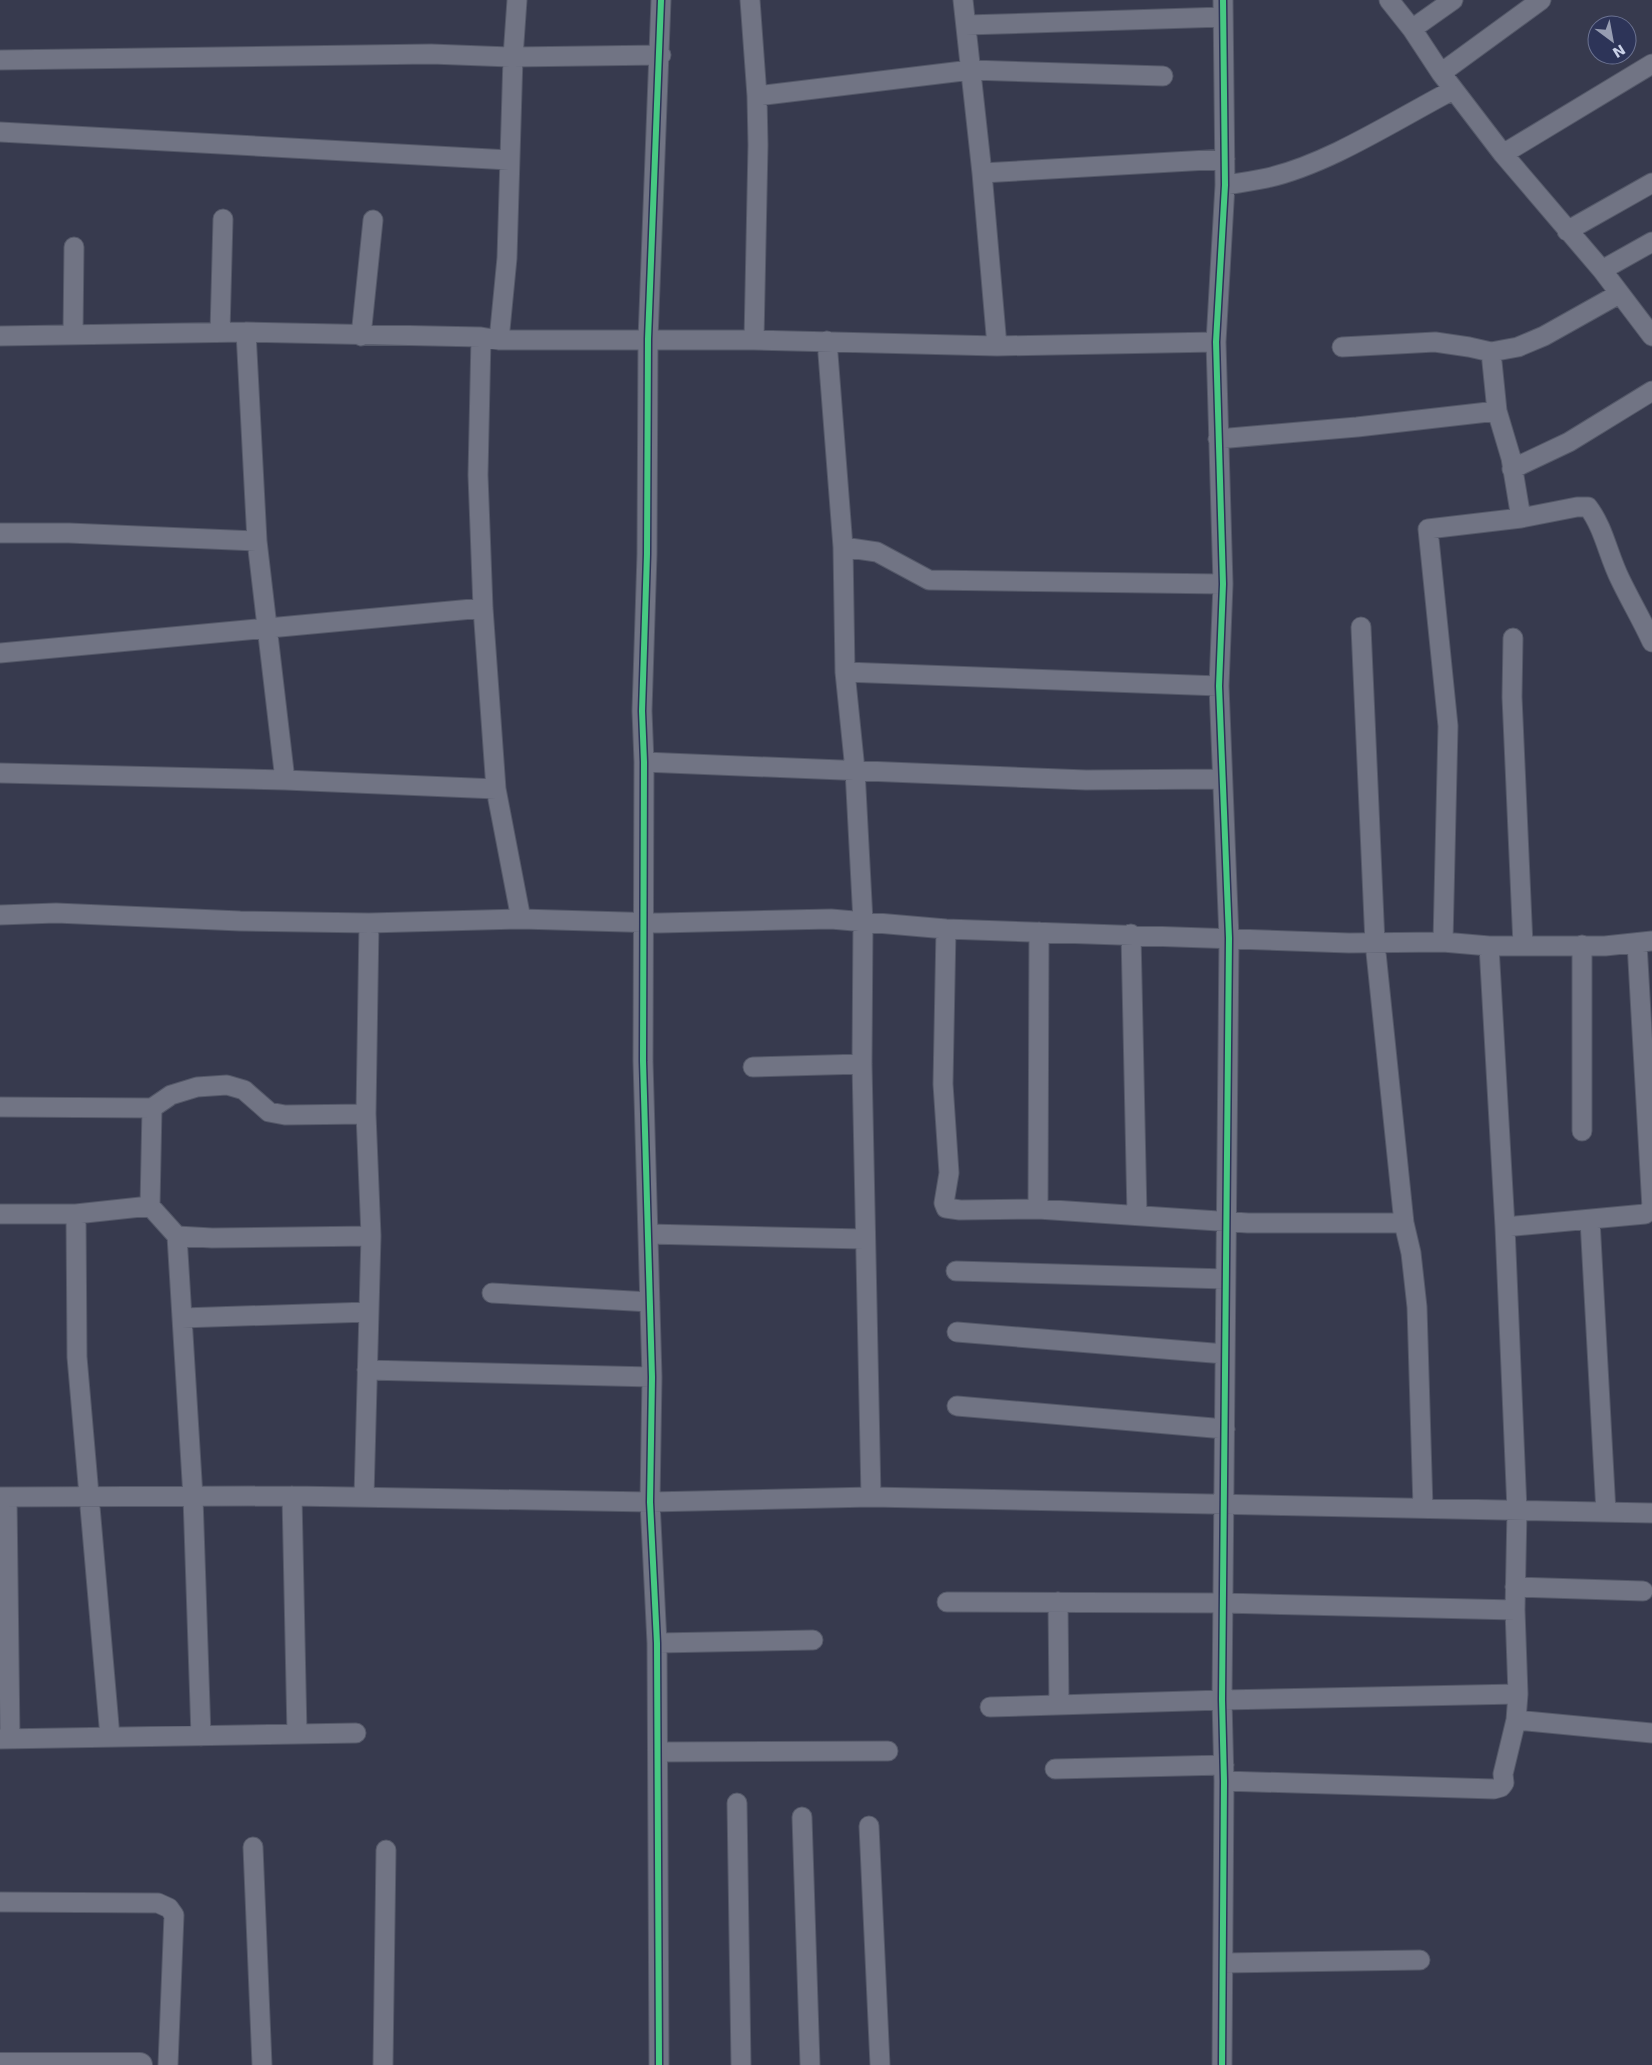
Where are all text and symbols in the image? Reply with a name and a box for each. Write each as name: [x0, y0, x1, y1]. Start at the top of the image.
north arrow: [1587, 15, 1637, 65]
text: N: [1610, 41, 1628, 61]

